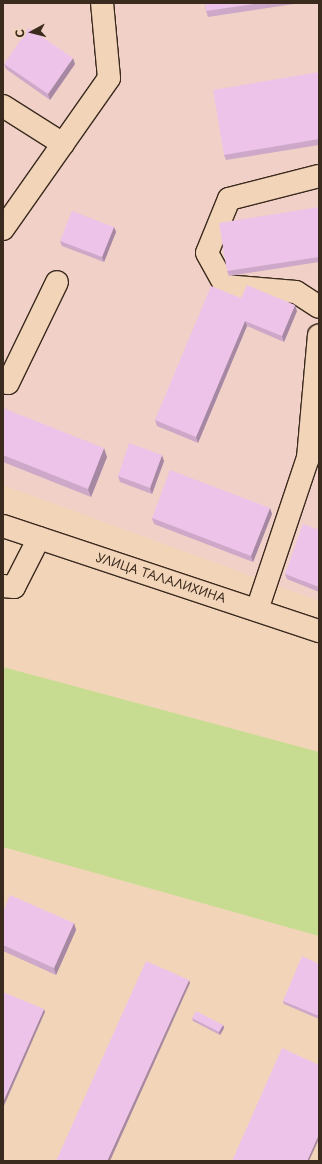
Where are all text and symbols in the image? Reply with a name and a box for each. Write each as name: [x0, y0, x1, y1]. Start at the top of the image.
north arrow: [12, 12, 52, 52]
text: С: [11, 28, 29, 39]
street label: УЛИЦА ТАЛАЛИХИНА: [94, 550, 228, 606]

